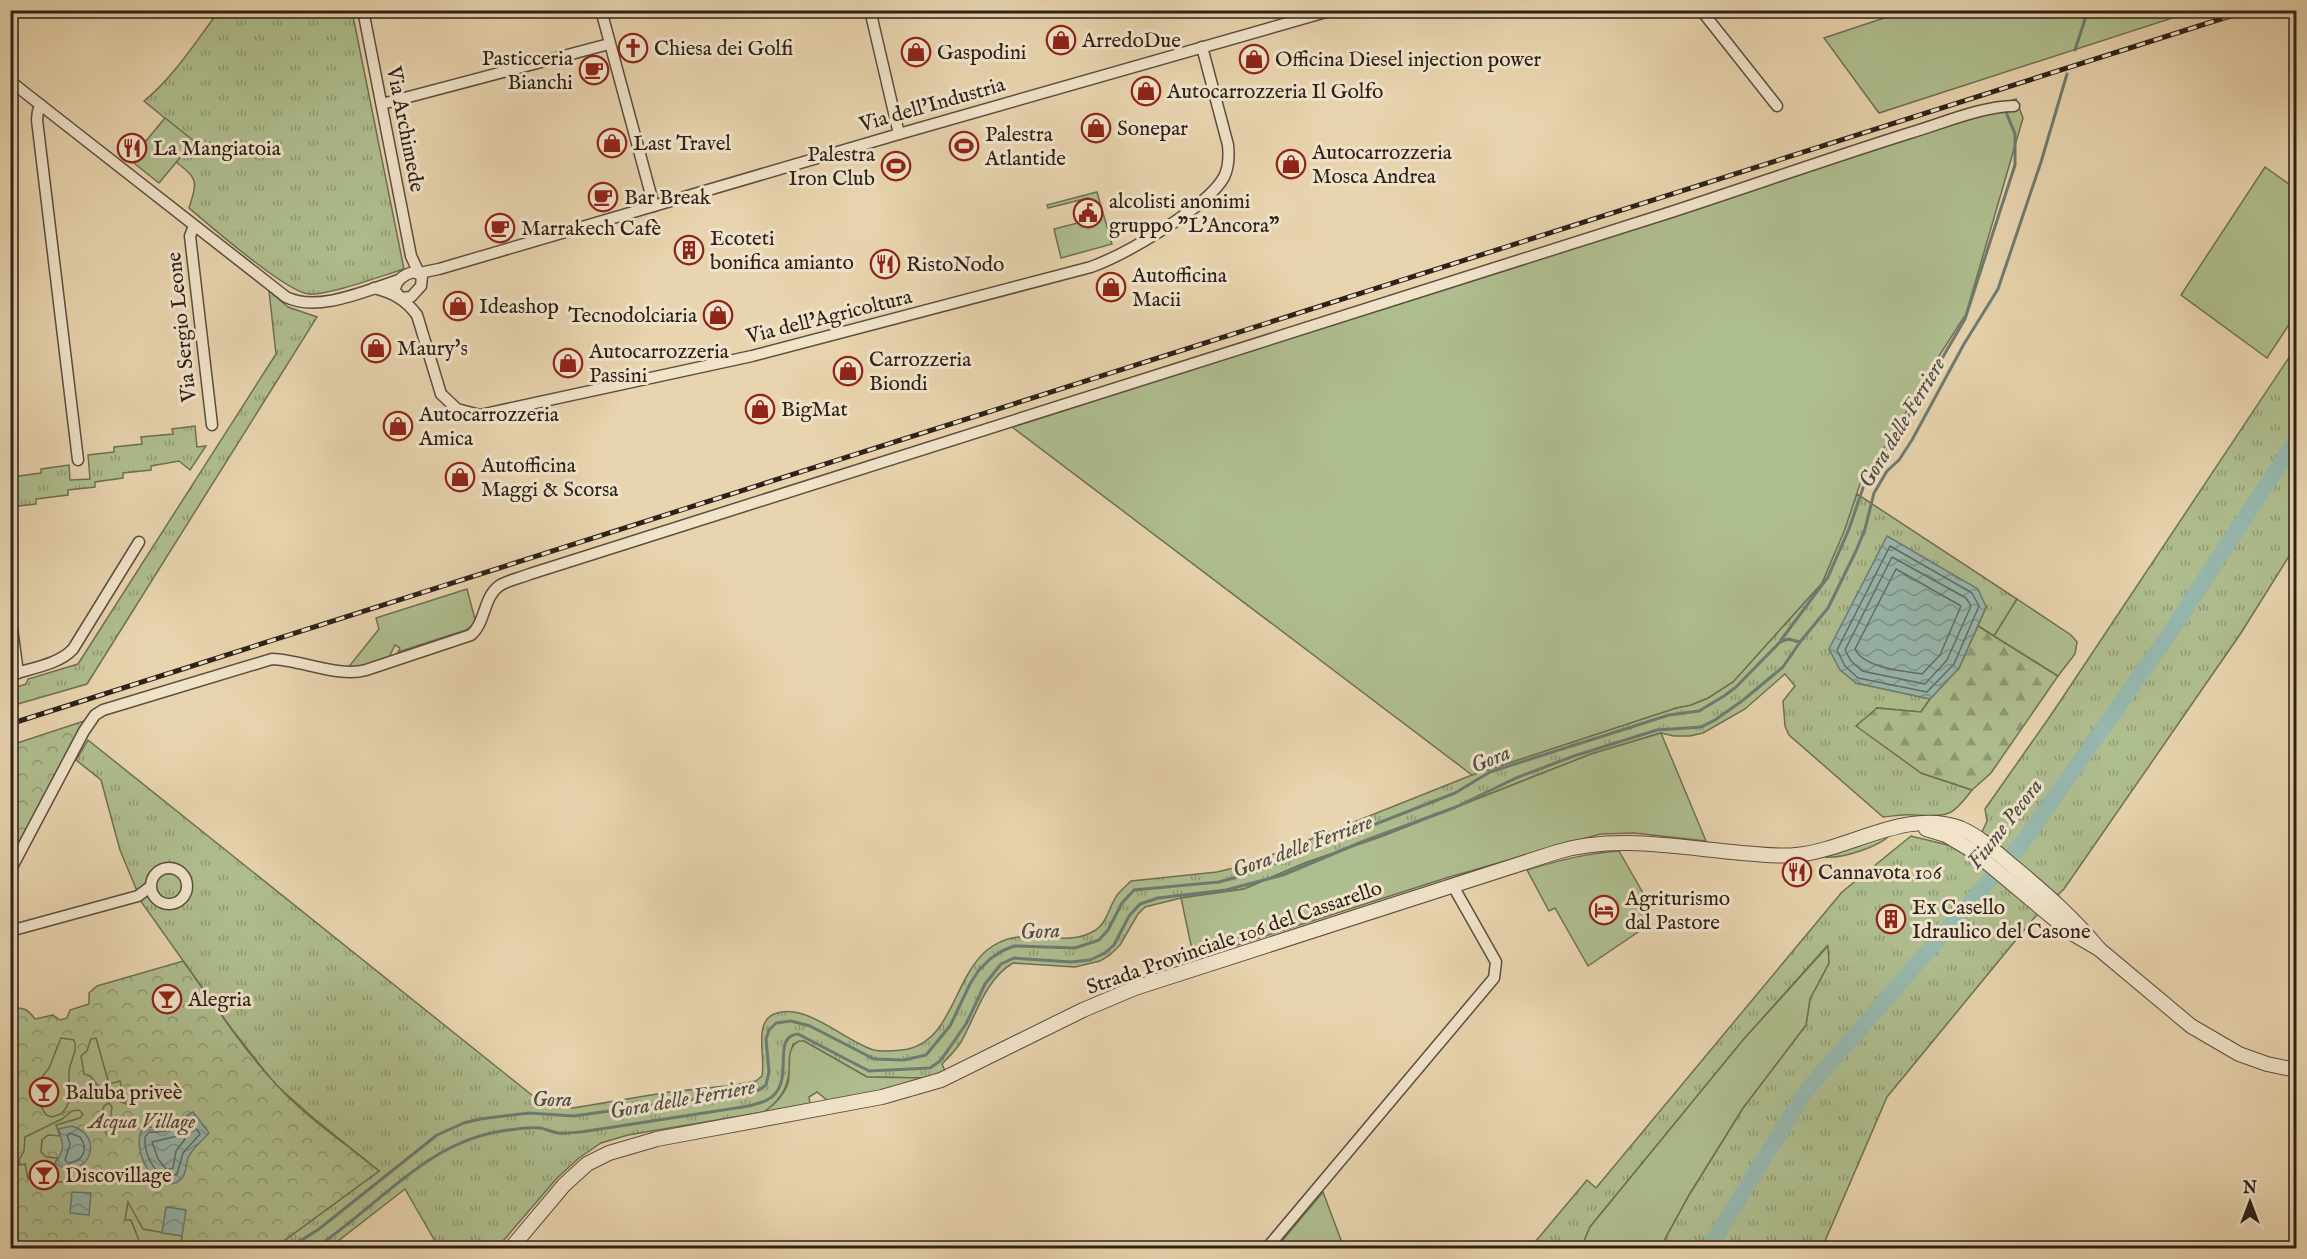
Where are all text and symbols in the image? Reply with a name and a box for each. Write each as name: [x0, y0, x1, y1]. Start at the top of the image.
shop icon: ArredoDue: [1045, 24, 1077, 56]
place label: ArredoDue: [1081, 28, 1181, 55]
church icon: Chiesa dei Golfi: [617, 32, 649, 64]
place label: Chiesa dei Golfi: [654, 36, 793, 63]
shop icon: Gaspodini: [900, 36, 932, 68]
place label: Gaspodini: [937, 40, 1026, 67]
shop icon: Officina Diesel injection power: [1238, 43, 1270, 75]
place label: Pasticceria Bianchi: [482, 46, 574, 97]
place label: Officina Diesel injection power: [1275, 47, 1542, 74]
cafe icon: Pasticceria Bianchi: [578, 54, 610, 86]
street label: Via Archimede: [379, 63, 430, 195]
street label: Via dell'Industria: [855, 71, 1009, 139]
shop icon: Autocarrozzeria Il Golfo: [1130, 75, 1162, 107]
place label: Autocarrozzeria Il Golfo: [1166, 79, 1383, 106]
shop icon: Sonepar: [1080, 112, 1112, 144]
place label: Sonepar: [1117, 116, 1188, 143]
place label: Palestra Atlantide: [984, 122, 1066, 173]
shop icon: Last Travel: [596, 127, 628, 159]
sports icon: Palestra Atlantide: [948, 130, 980, 162]
place label: Last Travel: [633, 131, 731, 158]
restaurant icon: La Mangiatoia: [116, 132, 148, 164]
place label: La Mangiatoia: [153, 136, 282, 163]
place label: Autocarrozzeria Mosca Andrea: [1311, 140, 1453, 191]
place label: Palestra Iron Club: [788, 142, 876, 193]
shop icon: Autocarrozzeria Mosca Andrea: [1275, 148, 1307, 180]
sports icon: Palestra Iron Club: [880, 150, 912, 182]
cafe icon: Bar Break: [587, 181, 619, 213]
place label: Bar Break: [624, 185, 712, 212]
place label: alcolisti anonimi gruppo "L'Ancora": [1109, 189, 1279, 240]
public building icon: alcolisti anonimi gruppo "L'Ancora": [1072, 197, 1104, 229]
cafe icon: Marrakech Cafè: [484, 212, 516, 244]
place label: Marrakech Cafè: [521, 216, 661, 243]
place label: Ecoteti bonifica amianto: [710, 226, 854, 277]
building icon: Ecoteti bonifica amianto: [673, 234, 705, 266]
restaurant icon: RistoNodo: [869, 248, 901, 280]
street label: Via Sergio Leone: [161, 250, 204, 404]
place label: RistoNodo: [906, 252, 1004, 279]
place label: Autofficina Macii: [1131, 263, 1228, 314]
shop icon: Autofficina Macii: [1095, 271, 1127, 303]
street label: Via dell'Agricoltura: [743, 284, 916, 351]
shop icon: Ideashop: [442, 290, 474, 322]
place label: Ideashop: [479, 294, 559, 321]
shop icon: Tecnodolciaria: [702, 299, 734, 331]
place label: Tecnodolciaria: [568, 303, 698, 330]
shop icon: Maury's: [360, 332, 392, 364]
place label: Maury's: [397, 336, 468, 363]
place label: Autocarrozzeria Passini: [588, 339, 730, 390]
shop icon: Autocarrozzeria Passini: [552, 347, 584, 379]
place label: Carrozzeria Biondi: [869, 347, 972, 398]
water label: Gora delle Ferriere: [1853, 352, 1953, 493]
shop icon: Carrozzeria Biondi: [832, 355, 864, 387]
shop icon: BigMat: [744, 393, 776, 425]
place label: BigMat: [781, 397, 848, 424]
place label: Autocarrozzeria Amica: [418, 402, 560, 453]
shop icon: Autocarrozzeria Amica: [382, 410, 414, 442]
place label: Autofficina Maggi & Scorsa: [480, 453, 619, 504]
shop icon: Autofficina Maggi & Scorsa: [444, 461, 476, 493]
water label: Gora: [1467, 739, 1515, 781]
water label: Fiume Pecora: [1962, 773, 2050, 875]
water label: Gora delle Ferriere: [1229, 808, 1377, 885]
restaurant icon: Cannavota 106: [1781, 856, 1813, 888]
place label: Cannavota 106: [1818, 860, 1943, 887]
street label: Strada Provinciale 106 del Cassarello: [1083, 875, 1386, 1002]
place label: Agriturismo dal Pastore: [1624, 886, 1730, 937]
hotel icon: Agriturismo dal Pastore: [1588, 894, 1620, 926]
place label: Ex Casello Idraulico del Casone: [1912, 895, 2091, 946]
building icon: Ex Casello Idraulico del Casone: [1875, 903, 1907, 935]
water label: Gora: [1019, 917, 1061, 947]
bar icon: Alegria: [151, 983, 183, 1015]
place label: Alegria: [187, 987, 252, 1014]
water label: Gora delle Ferriere: [607, 1073, 758, 1127]
bar icon: Baluba priveè: [28, 1076, 60, 1108]
place label: Baluba priveè: [65, 1080, 183, 1107]
water label: Gora: [532, 1086, 572, 1114]
park label: Acqua Village: [87, 1109, 195, 1136]
bar icon: Discovillage: [28, 1159, 60, 1191]
place label: Discovillage: [65, 1163, 172, 1190]
north arrow: [2220, 1172, 2280, 1232]
text: N: [2242, 1179, 2257, 1199]

